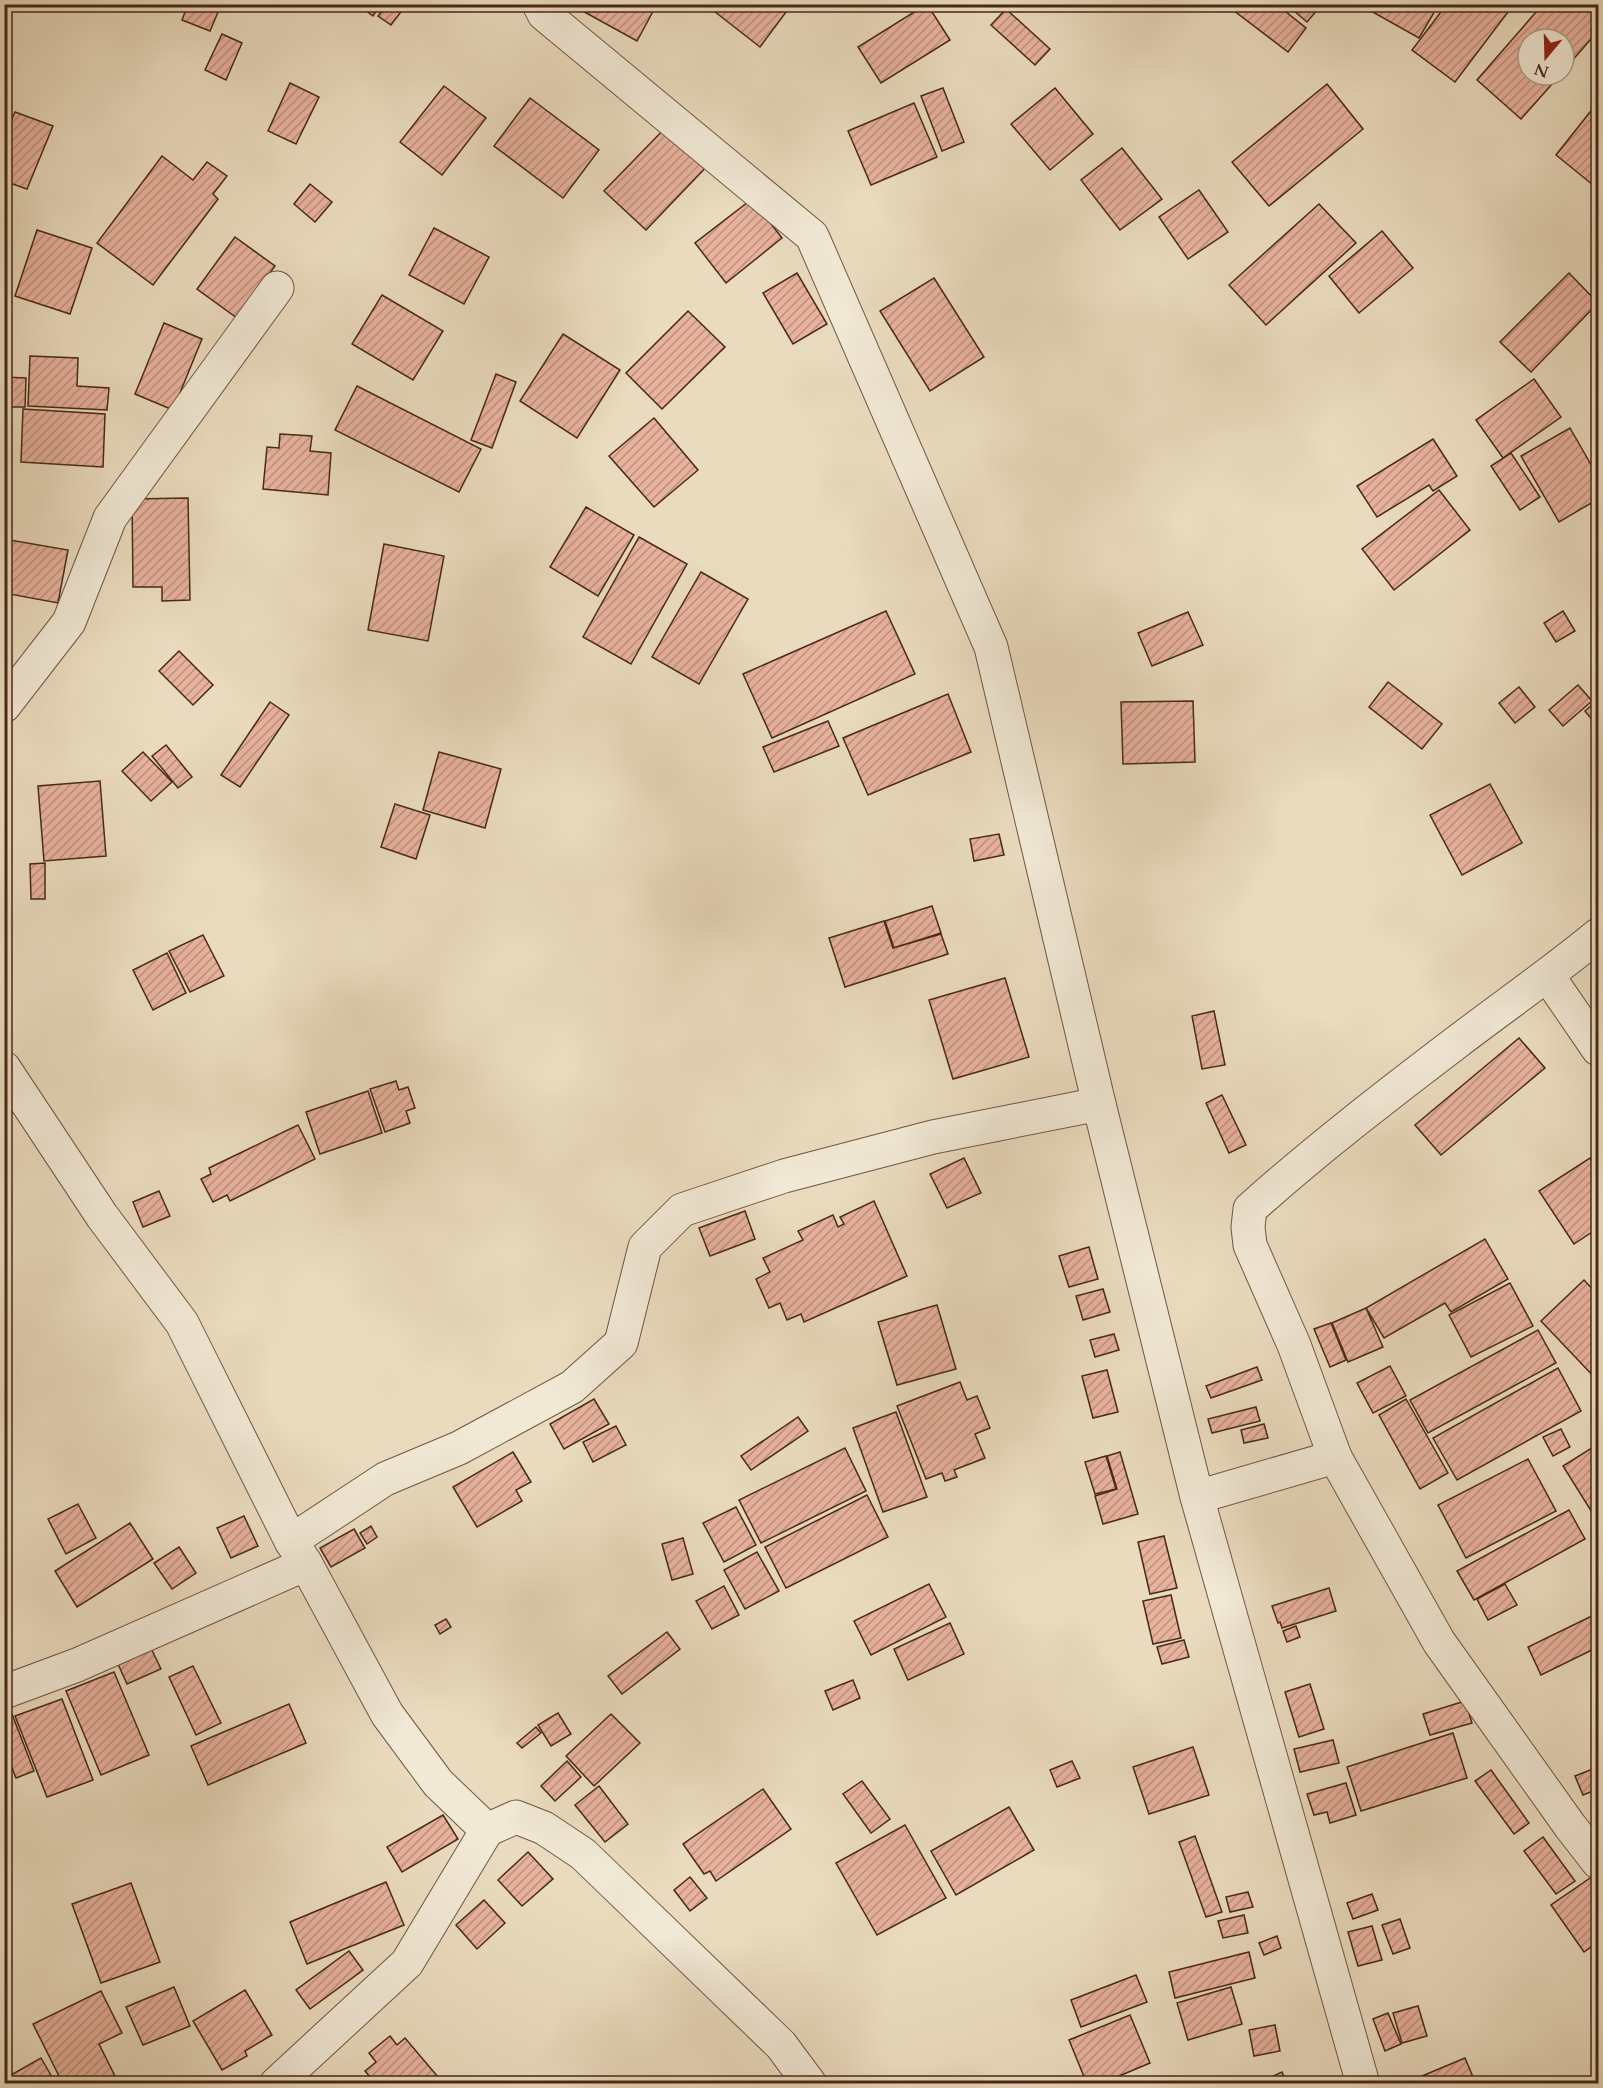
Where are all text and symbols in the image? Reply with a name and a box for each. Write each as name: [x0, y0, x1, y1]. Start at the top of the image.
north arrow: [1516, 27, 1576, 87]
text: N: [1531, 58, 1552, 83]

